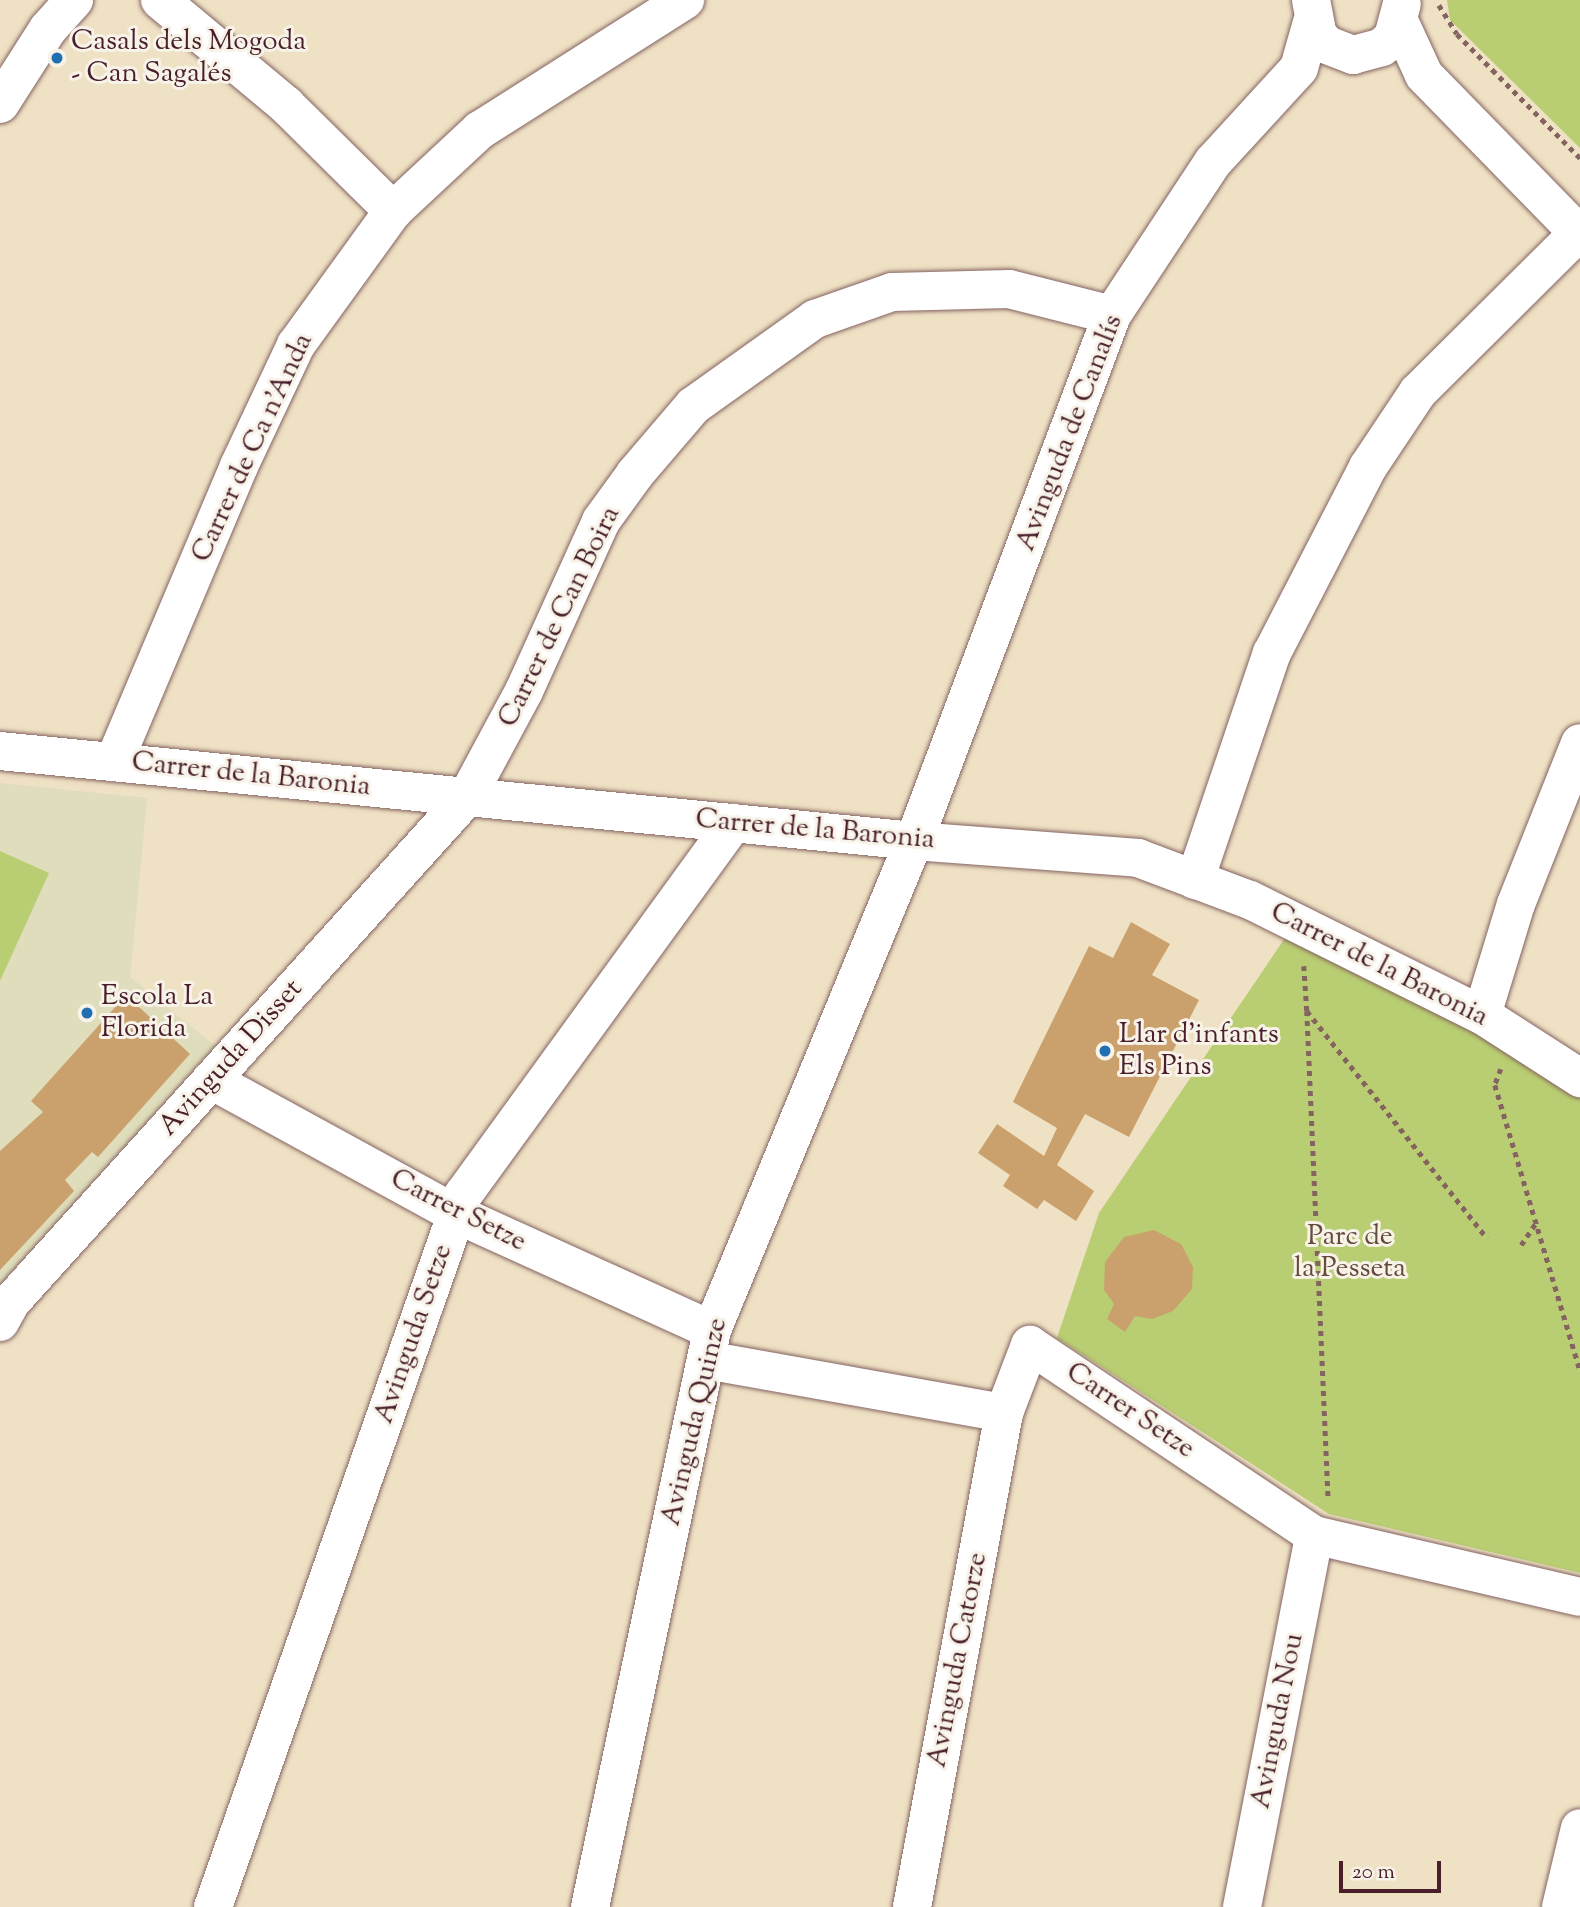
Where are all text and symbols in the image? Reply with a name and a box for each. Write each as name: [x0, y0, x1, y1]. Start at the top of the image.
place label: Casals dels Mogoda - Can Sagalés: [71, 25, 306, 91]
marker: Casals dels Mogoda - Can Sagalés: [49, 50, 65, 66]
street label: Avinguda de Canalís: [1009, 310, 1131, 556]
street label: Carrer de Ca n'Anda: [185, 328, 321, 568]
street label: Carrer de Can Boira: [492, 501, 628, 733]
street label: Carrer de la Baronia: [130, 746, 372, 804]
street label: Carrer de la Baronia: [694, 803, 936, 857]
street label: Carrer de la Baronia: [1265, 896, 1493, 1034]
street label: Avinguda Disset: [152, 973, 310, 1143]
place label: Escola La Florida: [101, 980, 213, 1046]
marker: Escola La Florida: [79, 1005, 95, 1021]
place label: Llar d'infants Els Pins: [1119, 1018, 1279, 1084]
marker: Llar d'infants Els Pins: [1097, 1043, 1113, 1059]
street label: Carrer Setze: [384, 1162, 532, 1260]
park label: Parc de la Pesseta: [1294, 1220, 1406, 1286]
street label: Avinguda Setze: [368, 1240, 460, 1428]
street label: Avinguda Quinze: [655, 1315, 735, 1529]
street label: Carrer Setze: [1059, 1356, 1201, 1466]
street label: Avinguda Catorze: [921, 1550, 995, 1770]
street label: Avinguda Nou: [1245, 1630, 1311, 1812]
scale bar: [1342, 1848, 1444, 1892]
text: 20 m: [1352, 1858, 1395, 1888]

